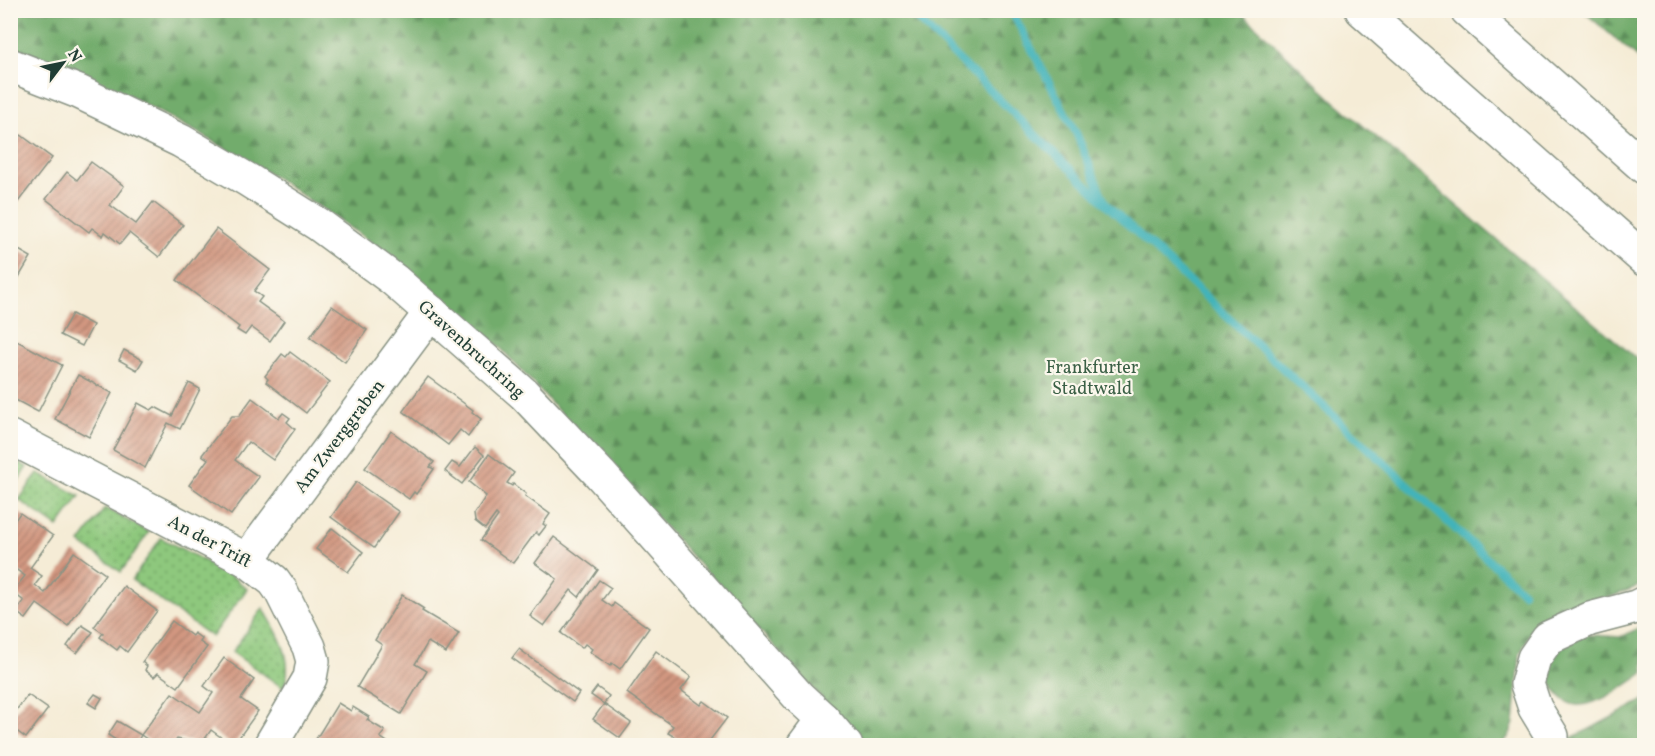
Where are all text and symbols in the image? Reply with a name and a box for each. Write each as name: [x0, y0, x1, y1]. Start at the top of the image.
north arrow: [33, 33, 93, 93]
text: N: [62, 45, 87, 67]
street label: Gravenbruchring: [412, 295, 530, 405]
park label: Frankfurter Stadtwald: [1046, 356, 1139, 402]
street label: Am Zwerggraben: [289, 375, 391, 499]
street label: An der Trift: [163, 510, 256, 575]

